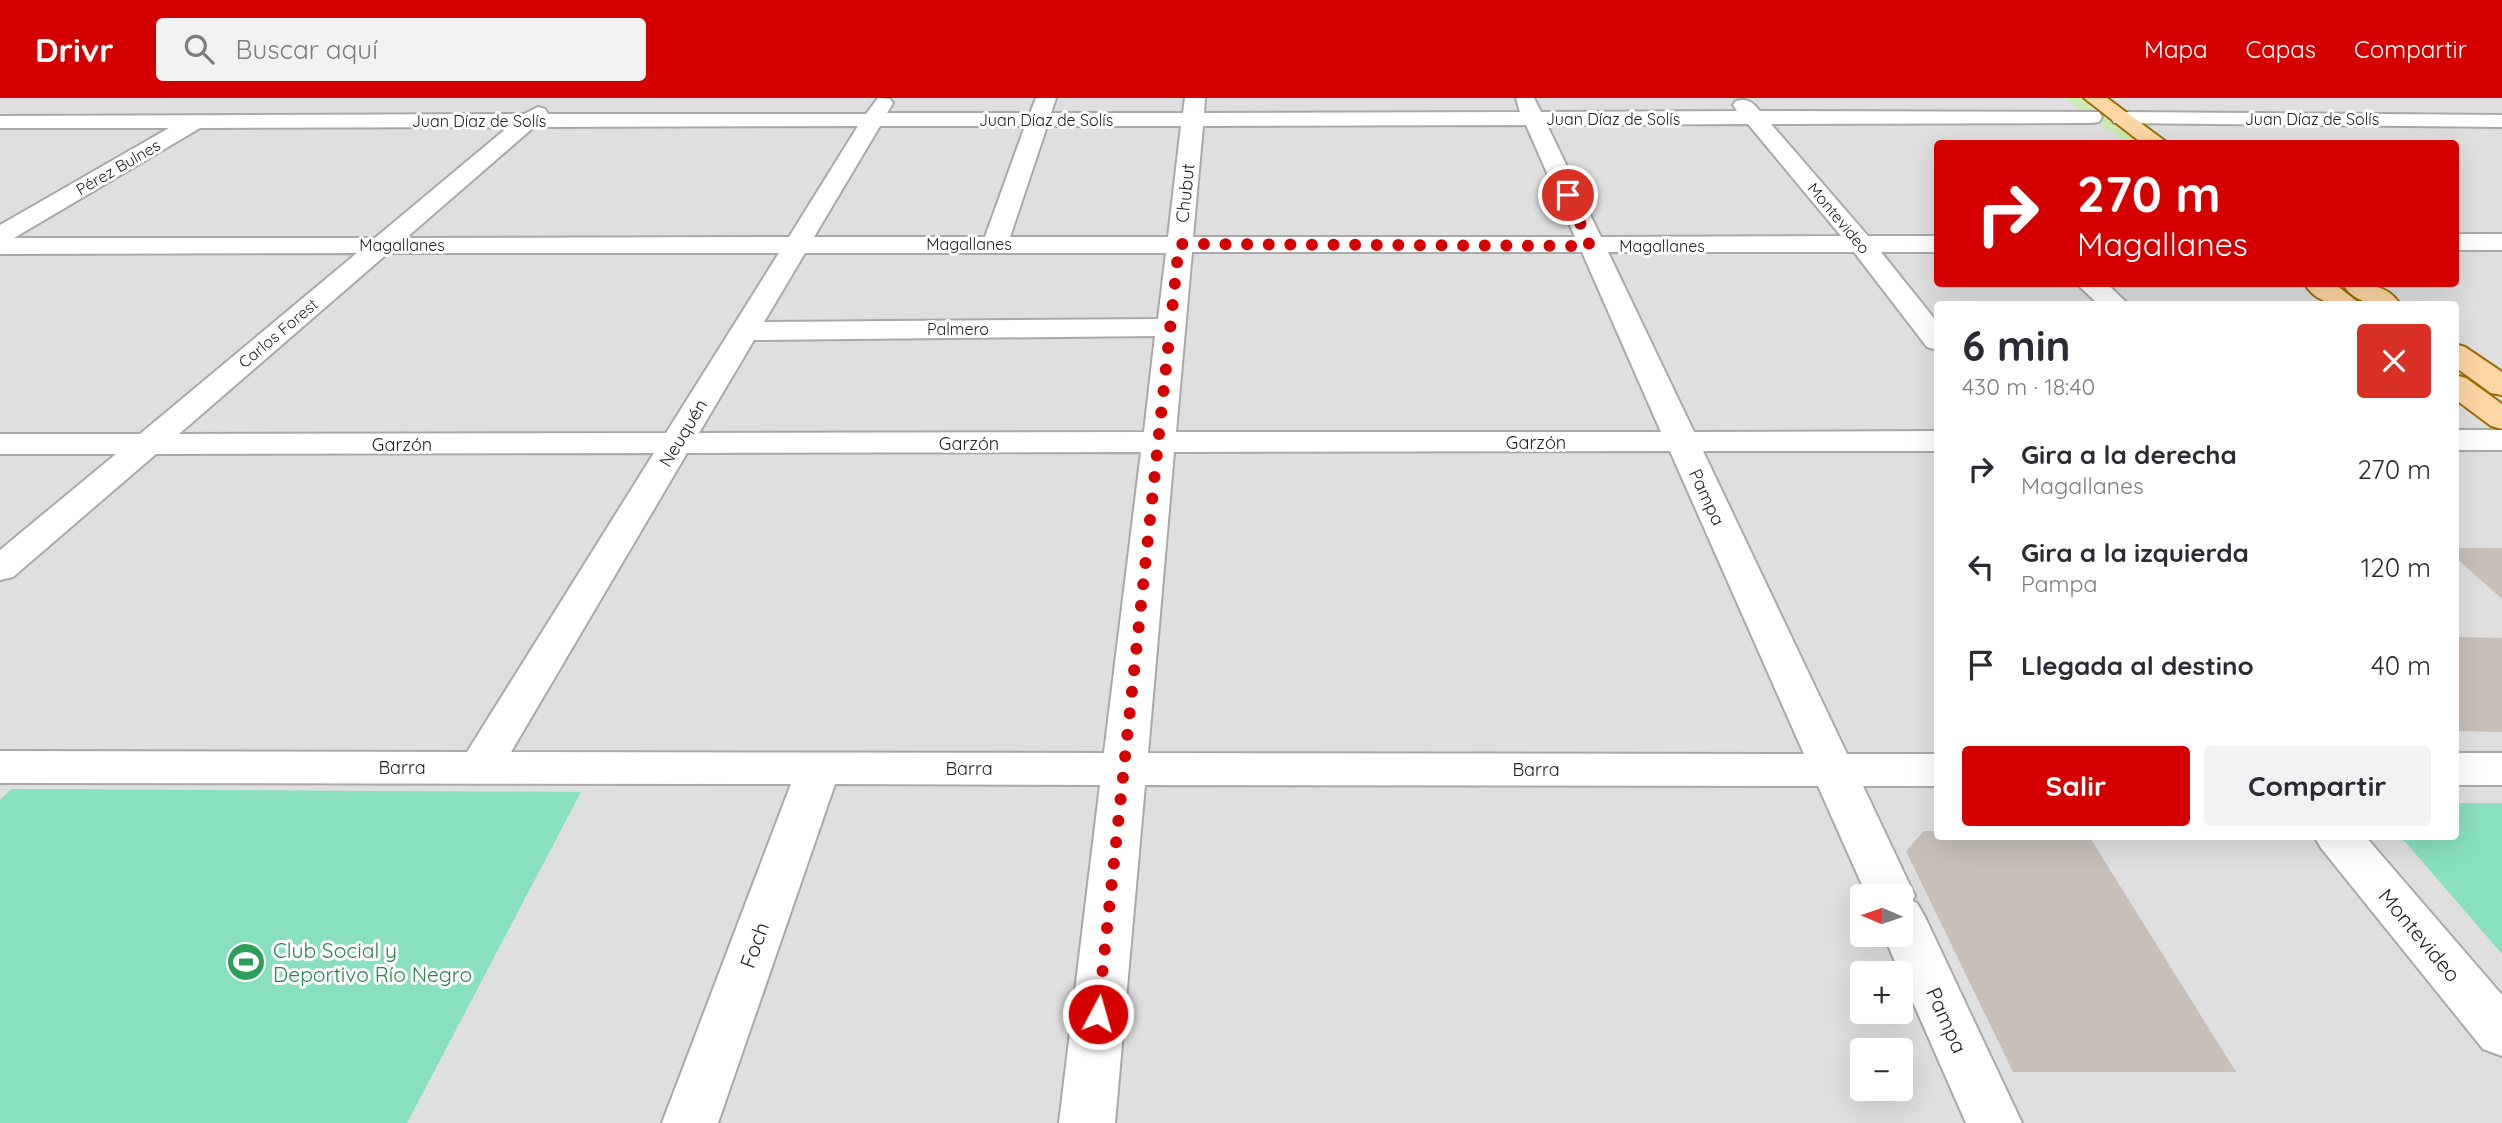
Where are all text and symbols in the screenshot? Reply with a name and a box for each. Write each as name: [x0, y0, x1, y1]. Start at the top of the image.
search box: [156, 18, 646, 81]
text: Drivr: [35, 29, 114, 70]
icon: search: [180, 30, 218, 68]
text: Buscar aquí: [236, 33, 378, 66]
text: Mapa: [2144, 34, 2208, 64]
text: Capas: [2246, 34, 2316, 64]
text: Compartir: [2354, 34, 2467, 64]
street label: Juan Díaz de Solís: [1546, 109, 1680, 129]
street label: Juan Díaz de Solís: [2245, 109, 2379, 129]
street label: Juan Díaz de Solís: [979, 110, 1113, 130]
street label: Juan Díaz de Solís: [412, 111, 546, 131]
street label: Pérez Bulnes: [72, 135, 164, 199]
street label: Chubut: [1170, 162, 1200, 224]
text: 270 m: [2077, 163, 2221, 224]
pin: [1538, 165, 1598, 225]
icon: right: [1962, 168, 2053, 259]
icon: arrive: [1549, 176, 1587, 214]
street label: Montevideo: [1803, 178, 1875, 258]
text: Magallanes: [2077, 224, 2248, 264]
street label: Magallanes: [926, 234, 1012, 254]
street label: Magallanes: [359, 235, 445, 255]
street label: Magallanes: [1619, 236, 1705, 256]
street label: Carlos Forest: [234, 294, 322, 372]
street label: Palmero: [927, 319, 989, 339]
text: 6 min: [1962, 319, 2071, 372]
button: close: [2357, 324, 2431, 398]
text: 430 m · 18:40: [1962, 372, 2095, 401]
street label: Neuquén: [654, 395, 712, 471]
street label: Garzón: [1506, 431, 1566, 454]
street label: Garzón: [939, 432, 999, 455]
street label: Garzón: [372, 433, 432, 456]
text: Gira a la derecha: [2021, 438, 2237, 471]
icon: right: [1962, 450, 2000, 488]
text: 270 m: [2357, 453, 2431, 486]
street label: Pampa: [1684, 465, 1730, 529]
text: Magallanes: [2021, 471, 2144, 500]
text: Gira a la izquierda: [2021, 536, 2249, 569]
icon: left: [1962, 548, 2000, 586]
text: 120 m: [2361, 551, 2431, 584]
text: Pampa: [2021, 569, 2097, 598]
icon: arrive: [1962, 646, 2000, 684]
text: Llegada al destino: [2021, 649, 2254, 682]
text: 40 m: [2371, 649, 2431, 682]
button: Salir: [1962, 746, 2190, 826]
button: Compartir: [2204, 746, 2431, 826]
street label: Barra: [378, 756, 426, 779]
street label: Barra: [945, 757, 993, 780]
street label: Barra: [1512, 758, 1560, 781]
street label: Montevideo: [2373, 883, 2467, 987]
north arrow: [1850, 884, 1913, 947]
map controls: [1850, 884, 1913, 1101]
street label: Foch: [734, 918, 774, 972]
place label: Club Social y Deportivo Río Negro: [273, 937, 472, 987]
sports icon: Club Social y Deportivo Río Negro: [225, 941, 267, 983]
button: +: [1850, 961, 1913, 1024]
position arrow: [1061, 977, 1135, 1051]
street label: Pampa: [1921, 983, 1973, 1057]
button: −: [1850, 1038, 1913, 1101]

